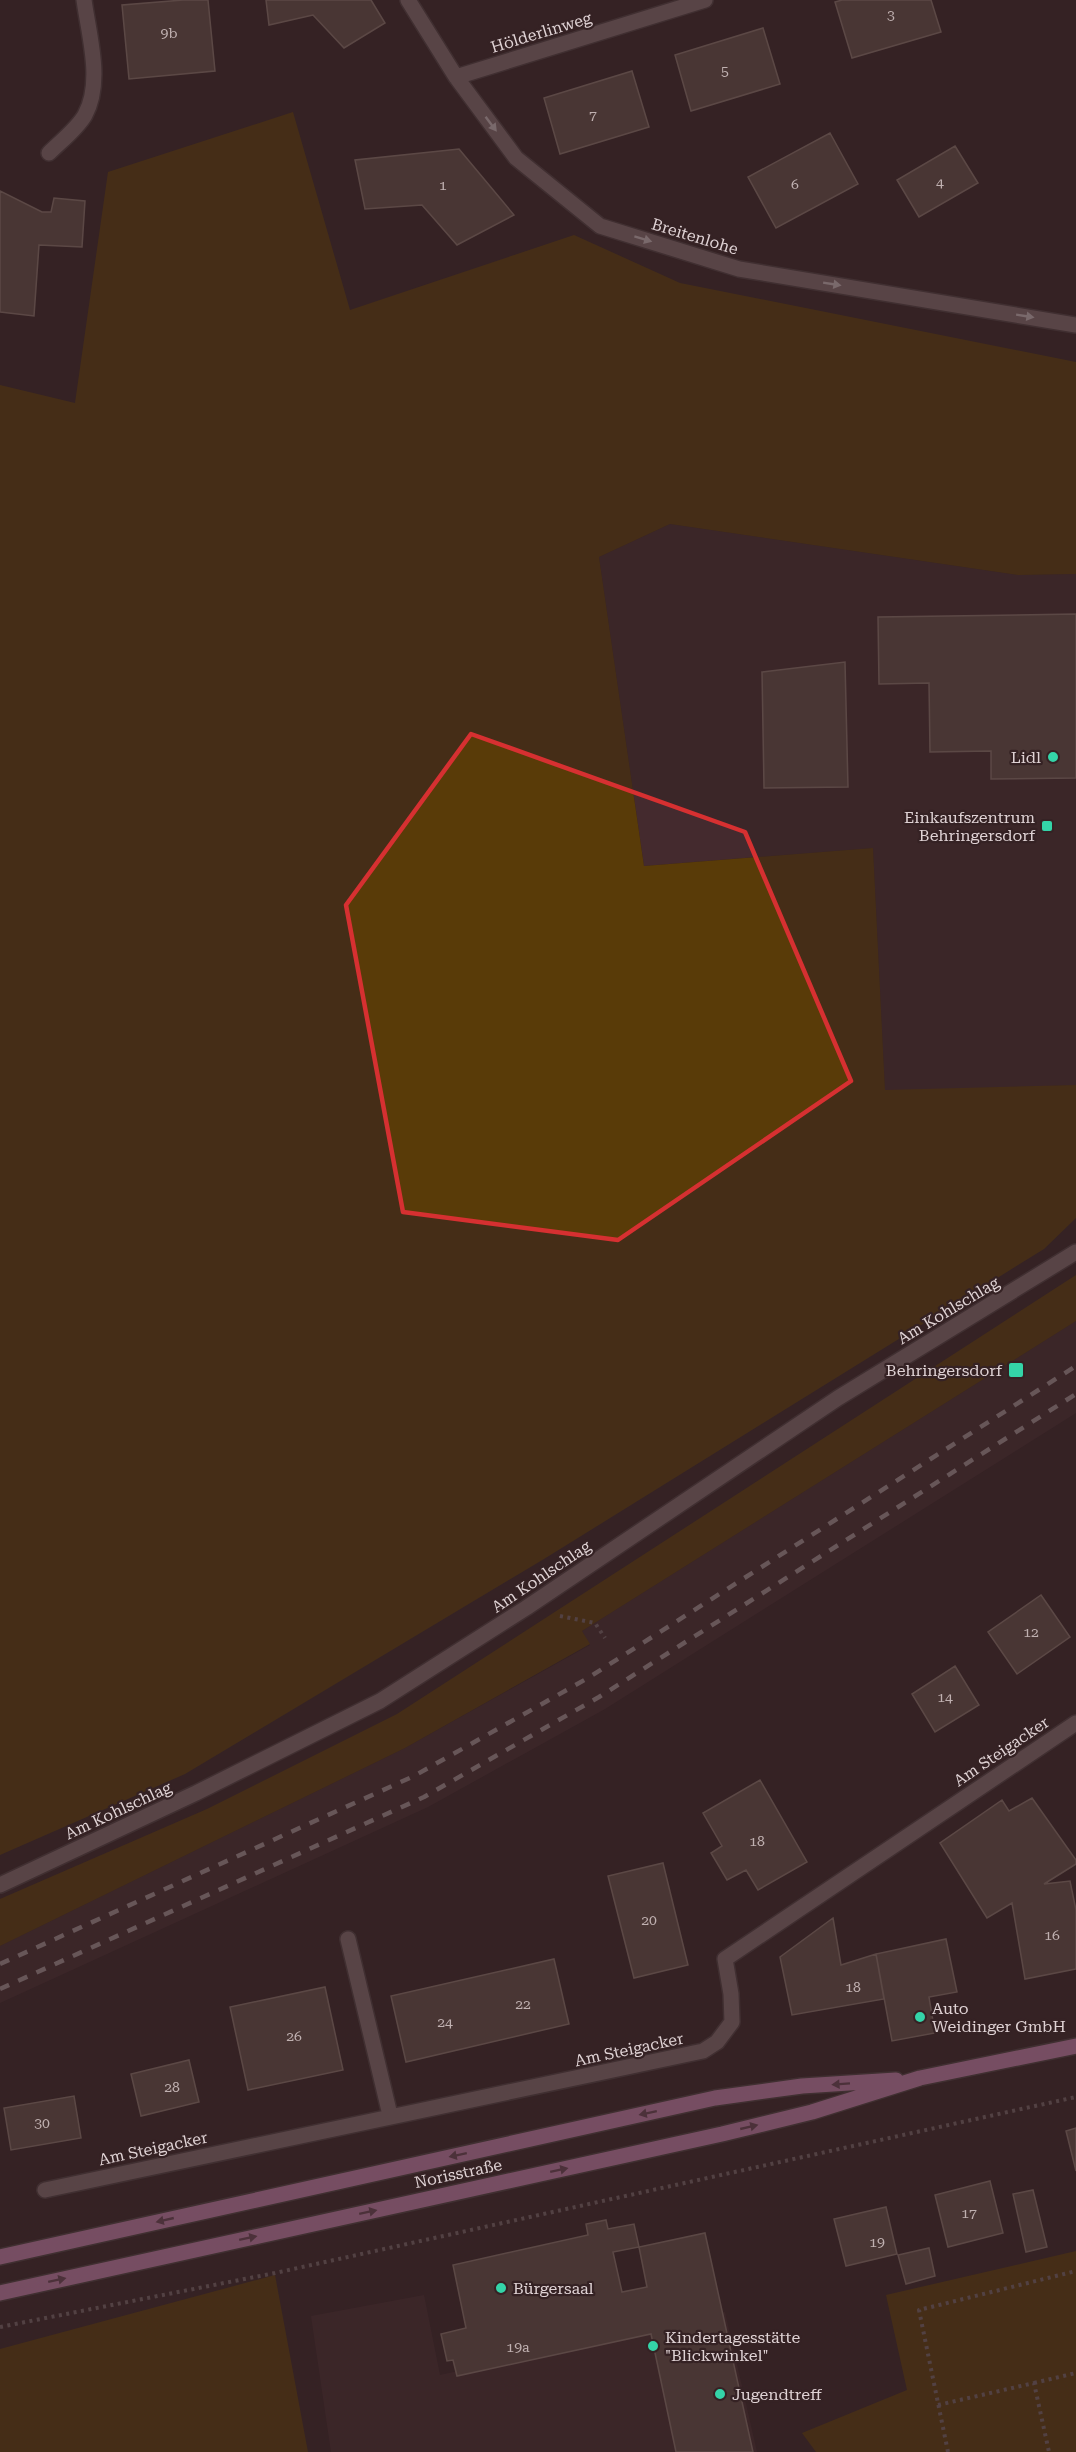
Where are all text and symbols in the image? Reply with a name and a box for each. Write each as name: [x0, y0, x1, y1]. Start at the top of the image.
house number: 3: [887, 7, 895, 23]
street label: Hölderlinweg: [488, 8, 595, 57]
house number: 9b: [161, 25, 177, 41]
house number: 5: [721, 63, 729, 79]
house number: 7: [589, 107, 597, 123]
one-way arrow: [485, 116, 497, 132]
house number: 4: [936, 174, 944, 190]
house number: 6: [791, 176, 799, 192]
house number: 1: [439, 177, 447, 193]
street label: Breitenlohe: [649, 214, 741, 259]
one-way arrow: [634, 235, 652, 244]
one-way arrow: [823, 280, 842, 289]
one-way arrow: [1015, 312, 1034, 321]
place label: Lidl: [1011, 748, 1041, 767]
marker: Lidl: [1046, 750, 1060, 764]
place label: Einkaufszentrum Behringersdorf: [904, 808, 1036, 845]
marker: Einkaufszentrum Behringersdorf: [1040, 819, 1054, 833]
street label: Am Kohlschlag: [894, 1272, 1003, 1348]
place label: Behringersdorf: [886, 1361, 1003, 1380]
marker: Behringersdorf: [1007, 1361, 1025, 1379]
street label: Am Kohlschlag: [488, 1536, 595, 1617]
house number: 12: [1023, 1624, 1039, 1640]
house number: 14: [937, 1689, 953, 1705]
street label: Am Steigacker: [950, 1712, 1053, 1790]
street label: Am Kohlschlag: [62, 1777, 175, 1843]
house number: 18: [749, 1833, 765, 1849]
house number: 20: [641, 1912, 657, 1928]
house number: 16: [1044, 1927, 1060, 1943]
house number: 18: [845, 1979, 861, 1995]
house number: 22: [515, 1996, 531, 2012]
place label: Auto Weidinger GmbH: [932, 1999, 1066, 2036]
marker: Auto Weidinger GmbH: [913, 2010, 927, 2024]
house number: 24: [437, 2014, 453, 2030]
house number: 26: [286, 2028, 302, 2044]
street label: Am Steigacker: [573, 2029, 686, 2070]
house number: 28: [164, 2079, 180, 2095]
one-way arrow: [831, 2079, 850, 2088]
one-way arrow: [639, 2109, 658, 2118]
house number: 30: [34, 2115, 50, 2131]
one-way arrow: [740, 2122, 758, 2132]
street label: Am Steigacker: [97, 2128, 210, 2169]
one-way arrow: [448, 2151, 467, 2160]
street label: Norisstraße: [413, 2155, 504, 2192]
one-way arrow: [550, 2164, 568, 2174]
house number: 17: [961, 2205, 977, 2221]
one-way arrow: [359, 2206, 378, 2216]
one-way arrow: [156, 2216, 174, 2226]
one-way arrow: [238, 2233, 257, 2242]
house number: 19: [869, 2234, 885, 2250]
one-way arrow: [48, 2275, 67, 2284]
place label: Bürgersaal: [513, 2279, 594, 2298]
marker: Bürgersaal: [494, 2281, 508, 2295]
place label: Kindertagesstätte "Blickwinkel": [665, 2328, 800, 2365]
house number: 19a: [506, 2339, 530, 2355]
marker: Kindertagesstätte "Blickwinkel": [646, 2339, 660, 2353]
place label: Jugendtreff: [732, 2385, 822, 2404]
marker: Jugendtreff: [713, 2387, 727, 2401]

